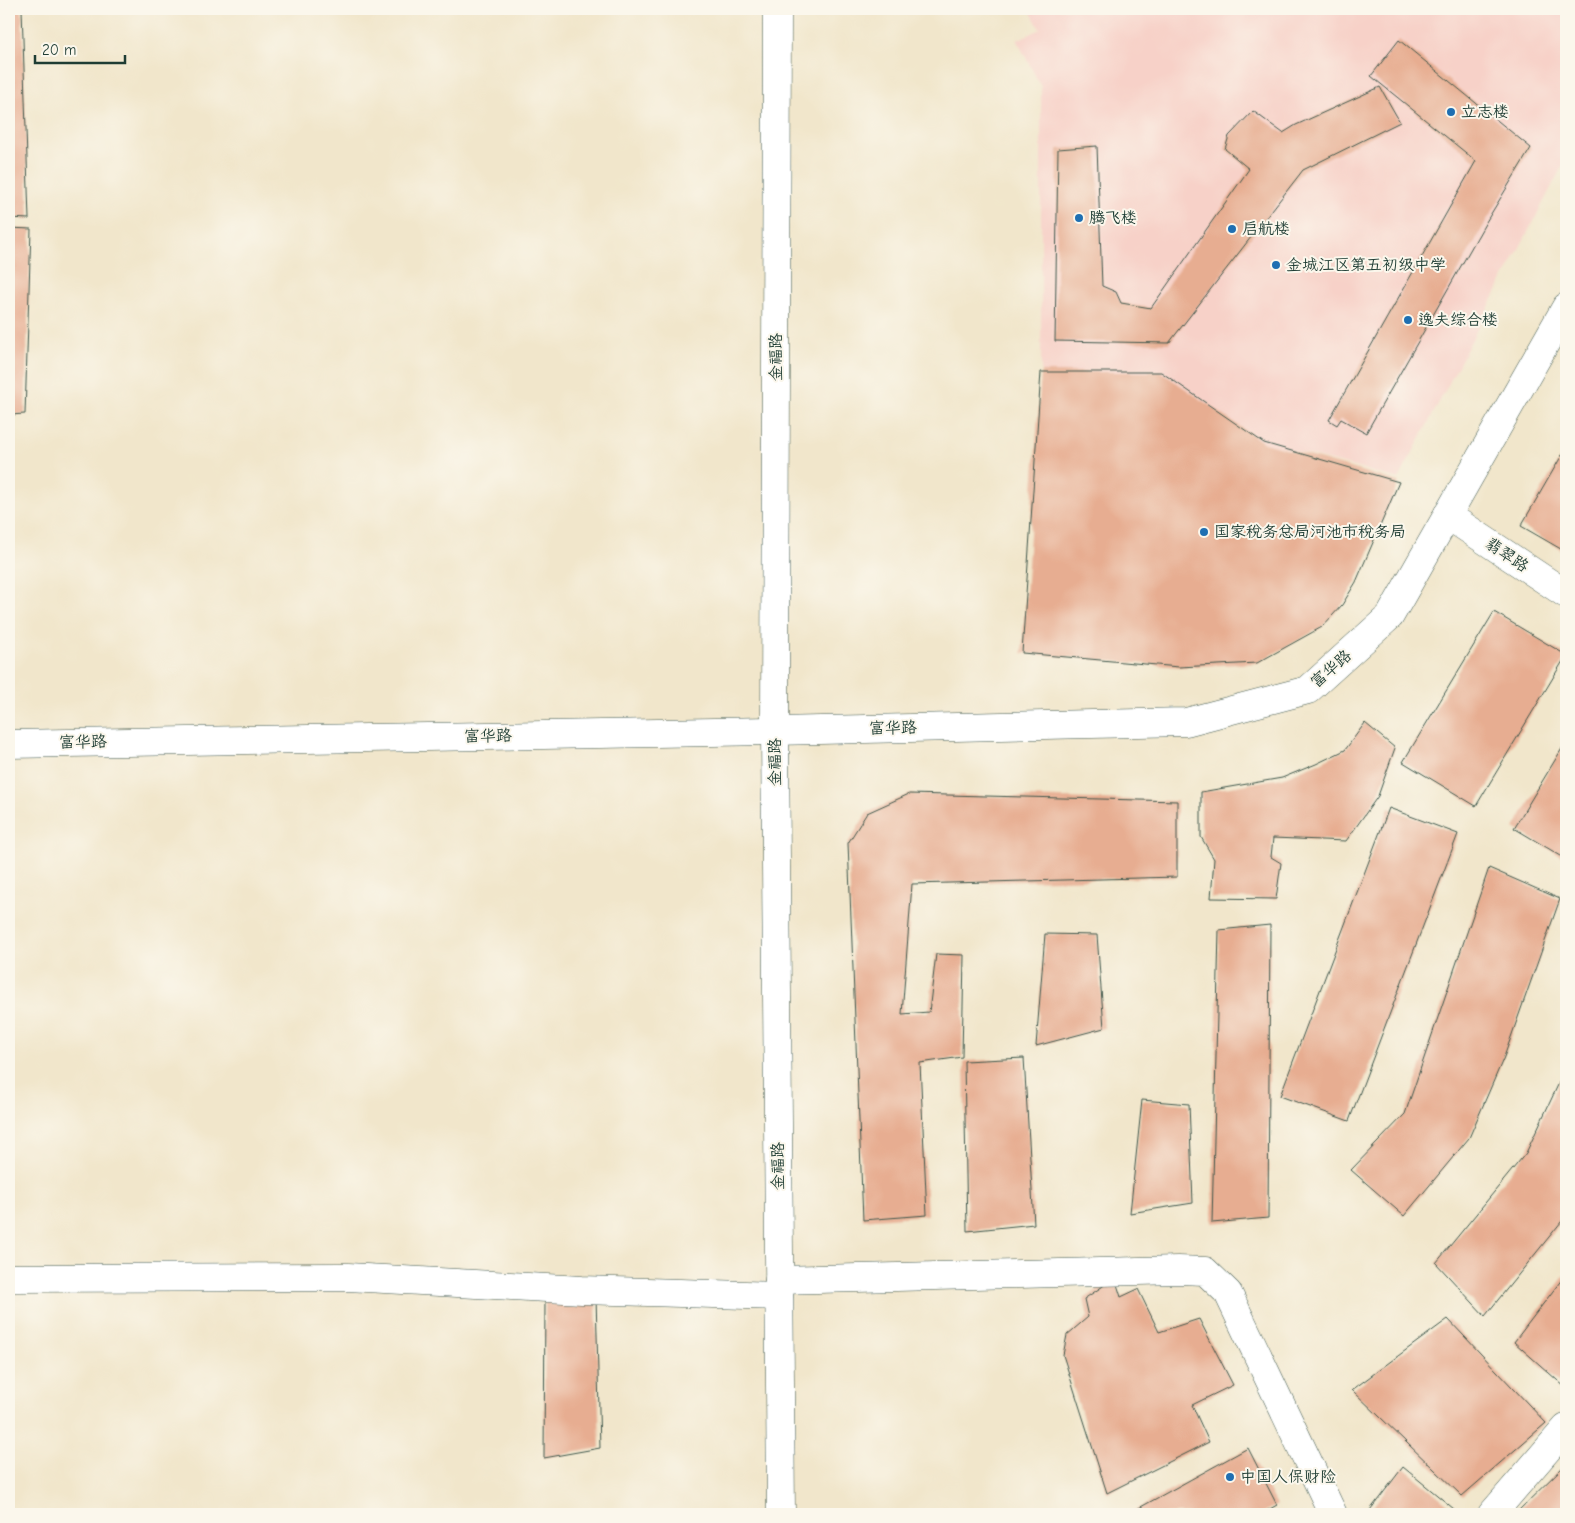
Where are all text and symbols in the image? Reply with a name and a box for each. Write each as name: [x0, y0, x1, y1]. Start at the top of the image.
scale bar: [35, 32, 125, 64]
text: 20 m: [42, 41, 76, 59]
place label: 立志楼: [1461, 103, 1509, 121]
marker: 立志楼: [1445, 106, 1457, 118]
place label: 腾飞楼: [1089, 209, 1137, 227]
marker: 腾飞楼: [1073, 212, 1085, 224]
place label: 启航楼: [1242, 220, 1290, 238]
marker: 启航楼: [1226, 223, 1238, 235]
place label: 金城江区第五初级中学: [1286, 256, 1446, 274]
marker: 金城江区第五初级中学: [1270, 259, 1282, 271]
place label: 逸夫综合楼: [1418, 311, 1498, 329]
marker: 逸夫综合楼: [1402, 314, 1414, 326]
street label: 金福路: [767, 333, 785, 381]
place label: 国家税务总局河池市税务局: [1214, 523, 1406, 541]
marker: 国家税务总局河池市税务局: [1198, 526, 1210, 538]
street label: 翡翠路: [1482, 534, 1532, 576]
street label: 富华路: [1307, 646, 1355, 692]
street label: 富华路: [869, 719, 917, 737]
street label: 富华路: [464, 727, 512, 745]
street label: 富华路: [59, 733, 107, 751]
street label: 金福路: [766, 738, 784, 786]
street label: 金福路: [769, 1142, 787, 1190]
place label: 中国人保财险: [1240, 1468, 1336, 1486]
marker: 中国人保财险: [1224, 1471, 1236, 1483]

